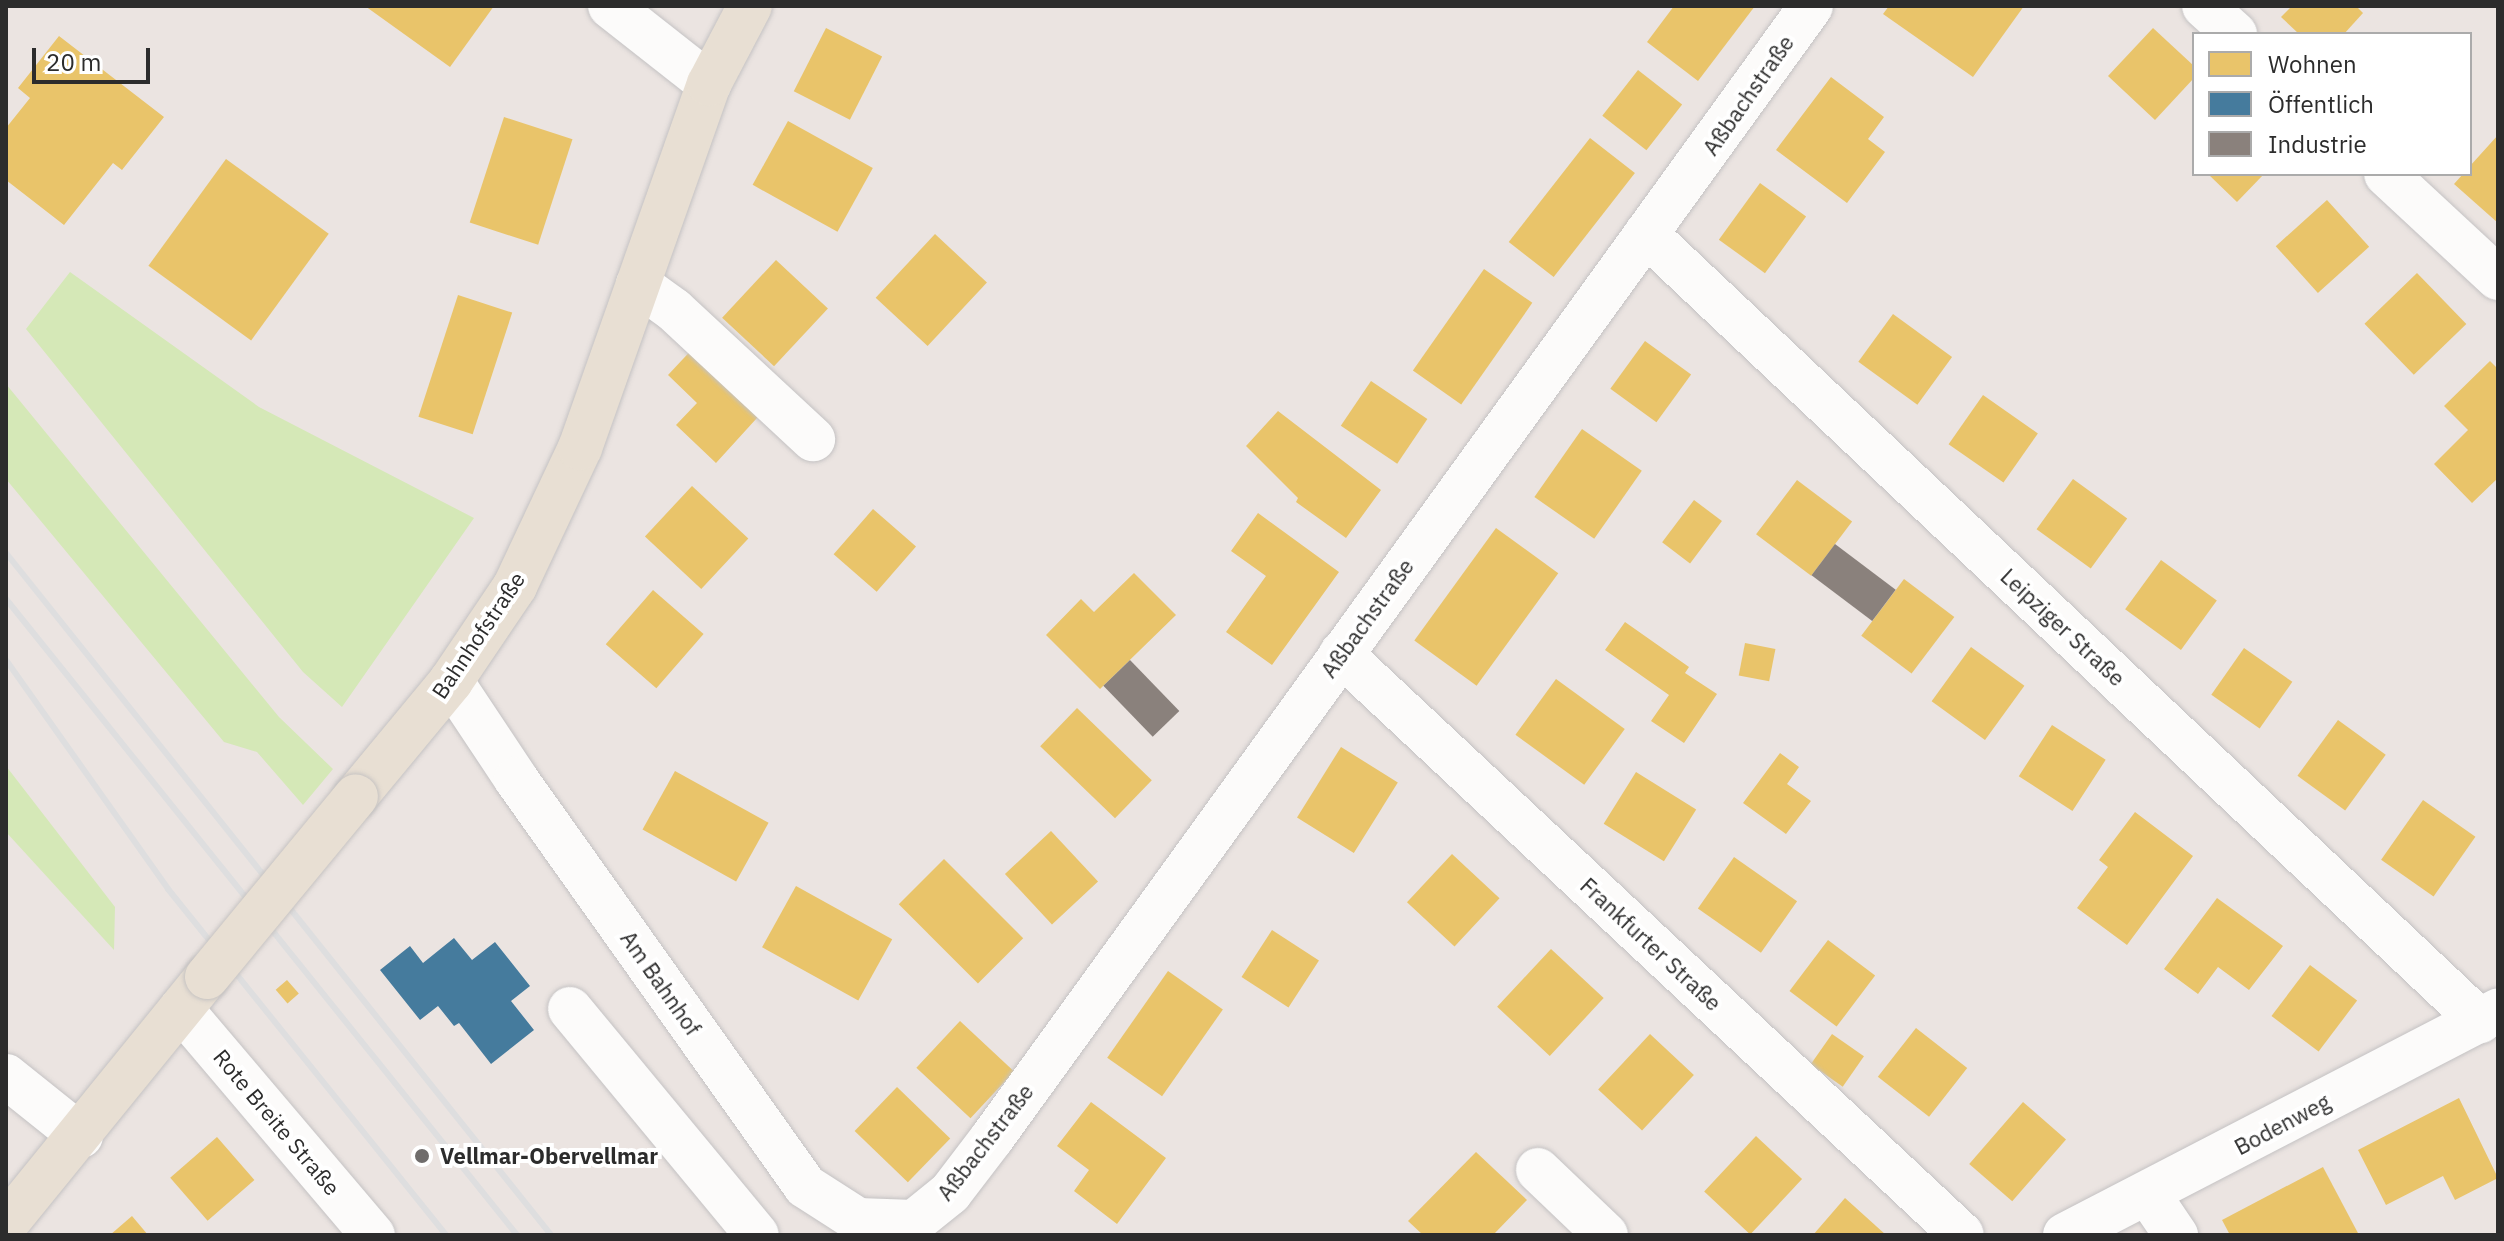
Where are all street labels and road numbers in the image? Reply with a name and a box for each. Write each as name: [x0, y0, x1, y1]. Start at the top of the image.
street label: Aßbachstraße: [1697, 30, 1799, 160]
street label: Aßbachstraße: [1315, 553, 1419, 683]
street label: Leipziger Straße: [1996, 563, 2130, 691]
street label: Bahnhofstraße: [426, 567, 530, 703]
street label: Frankfurter Straße: [1575, 872, 1727, 1016]
street label: Am Bahnhof: [615, 926, 707, 1040]
street label: Rote Breite Straße: [208, 1044, 346, 1200]
street label: Aßbachstraße: [931, 1079, 1039, 1205]
street label: Bodenweg: [2230, 1088, 2334, 1160]

